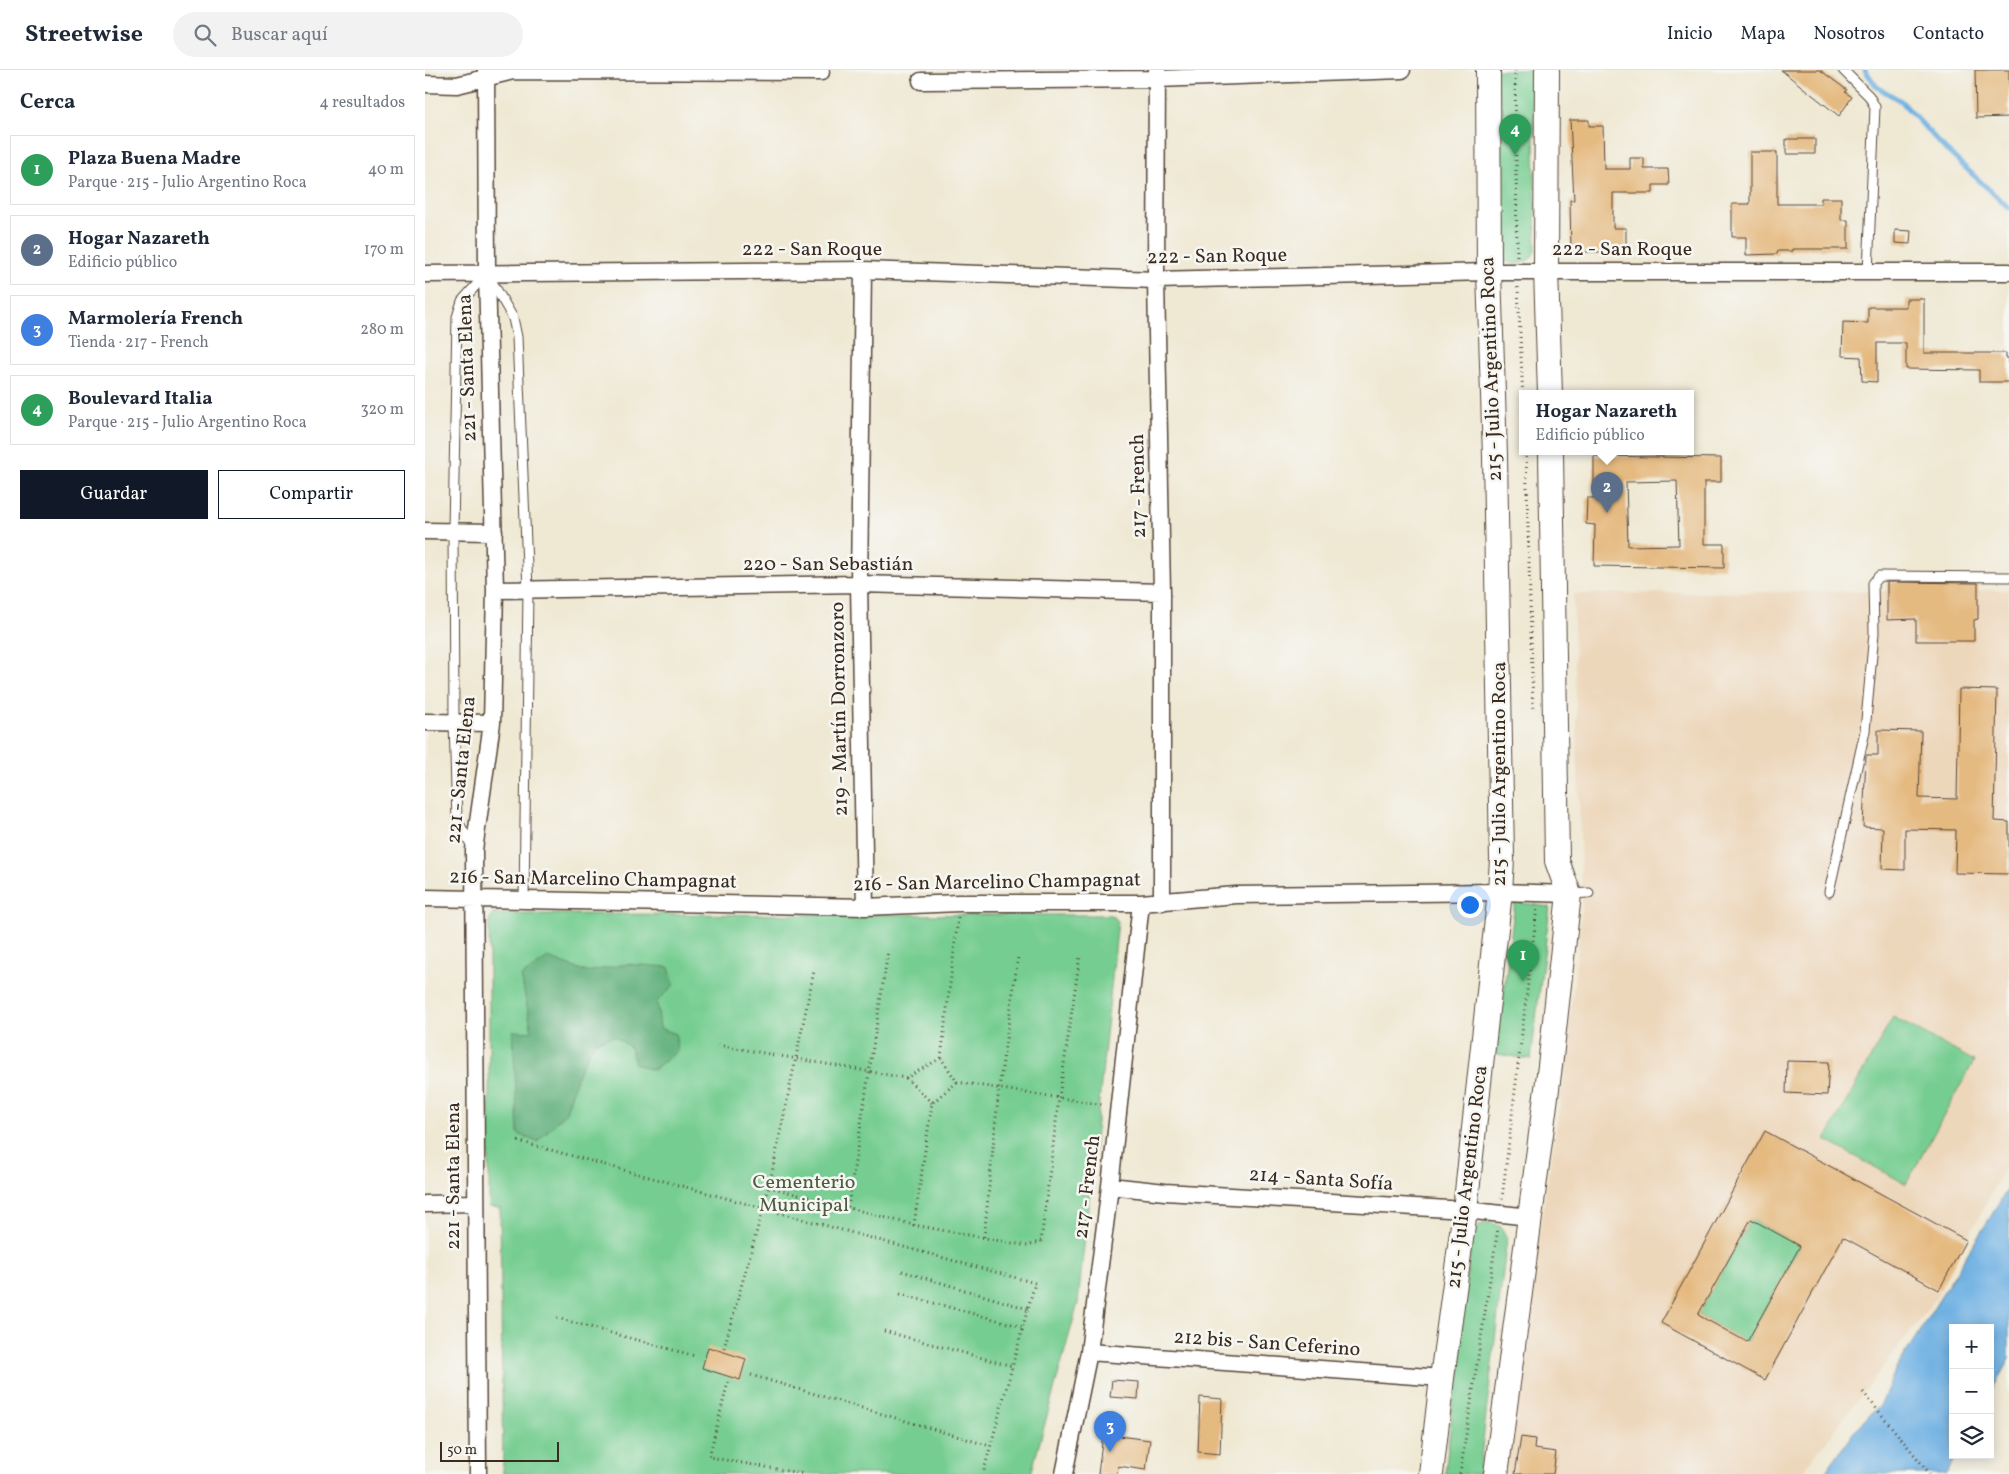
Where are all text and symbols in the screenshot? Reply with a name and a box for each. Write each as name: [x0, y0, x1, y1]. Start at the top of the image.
search box: [173, 12, 523, 57]
text: Streetwise: [25, 18, 143, 52]
icon: search: [191, 21, 219, 49]
text: Buscar aquí: [231, 22, 328, 48]
text: Inicio: [1667, 22, 1713, 47]
text: Mapa: [1741, 22, 1786, 47]
text: Nosotros: [1814, 22, 1885, 47]
text: Contacto: [1913, 22, 1984, 47]
text: Cerca: [20, 88, 75, 117]
text: 4 resultados: [319, 92, 405, 114]
pin: 4: [1499, 114, 1531, 155]
text: Plaza Buena Madre: [68, 146, 241, 172]
text: 1: [34, 159, 40, 181]
text: 40 m: [368, 159, 404, 181]
text: Parque · 215 - Julio Argentino Roca: [68, 172, 307, 194]
text: Hogar Nazareth: [68, 226, 210, 252]
street label: 222 - San Roque: [742, 236, 882, 264]
street label: 222 - San Roque: [1552, 236, 1692, 264]
text: 2: [33, 239, 41, 261]
text: 170 m: [364, 239, 404, 261]
street label: 222 - San Roque: [1147, 242, 1287, 272]
text: Edificio público: [68, 252, 177, 274]
street label: 215 - Julio Argentino Roca: [1474, 256, 1510, 482]
street label: 221 - Santa Elena: [451, 293, 485, 443]
text: Marmolería French: [68, 306, 243, 332]
text: 3: [33, 319, 41, 341]
text: 280 m: [360, 319, 404, 341]
text: Tienda · 217 - French: [68, 332, 209, 354]
text: Boulevard Italia: [68, 386, 213, 412]
popup: [1519, 390, 1694, 455]
text: 4: [32, 399, 42, 421]
text: 320 m: [360, 399, 404, 421]
text: Hogar Nazareth: [1536, 399, 1677, 425]
text: Parque · 215 - Julio Argentino Roca: [68, 412, 307, 434]
text: Edificio público: [1536, 425, 1645, 447]
street label: 217 - French: [1124, 433, 1154, 539]
button: Guardar: [20, 470, 208, 519]
button: Compartir: [218, 470, 405, 519]
pin: 2: [1591, 472, 1623, 513]
street label: 220 - San Sebastián: [743, 551, 913, 579]
street label: 219 - Martín Dorronzoro: [824, 601, 856, 817]
street label: 215 - Julio Argentino Roca: [1486, 662, 1514, 886]
street label: 221 - Santa Elena: [440, 695, 484, 845]
street label: 216 - San Marcelino Champagnat: [449, 863, 737, 897]
street label: 216 - San Marcelino Champagnat: [853, 866, 1141, 900]
your location: [1457, 892, 1483, 918]
pin: 1: [1507, 940, 1539, 981]
street label: 215 - Julio Argentino Roca: [1440, 1064, 1496, 1290]
street label: 221 - Santa Elena: [440, 1102, 468, 1250]
street label: 217 - French: [1068, 1133, 1108, 1241]
street label: 214 - Santa Sofía: [1248, 1161, 1394, 1199]
park label: Cementerio Municipal: [753, 1169, 856, 1220]
street label: 212 bis - San Ceferino: [1173, 1324, 1361, 1364]
map controls: [1949, 1324, 1994, 1459]
button: +: [1949, 1324, 1994, 1369]
button: −: [1949, 1369, 1994, 1414]
pin: 3: [1094, 1411, 1126, 1452]
button: layers: [1949, 1414, 1994, 1459]
scale bar: [440, 1439, 559, 1462]
text: 50 m: [447, 1441, 477, 1460]

